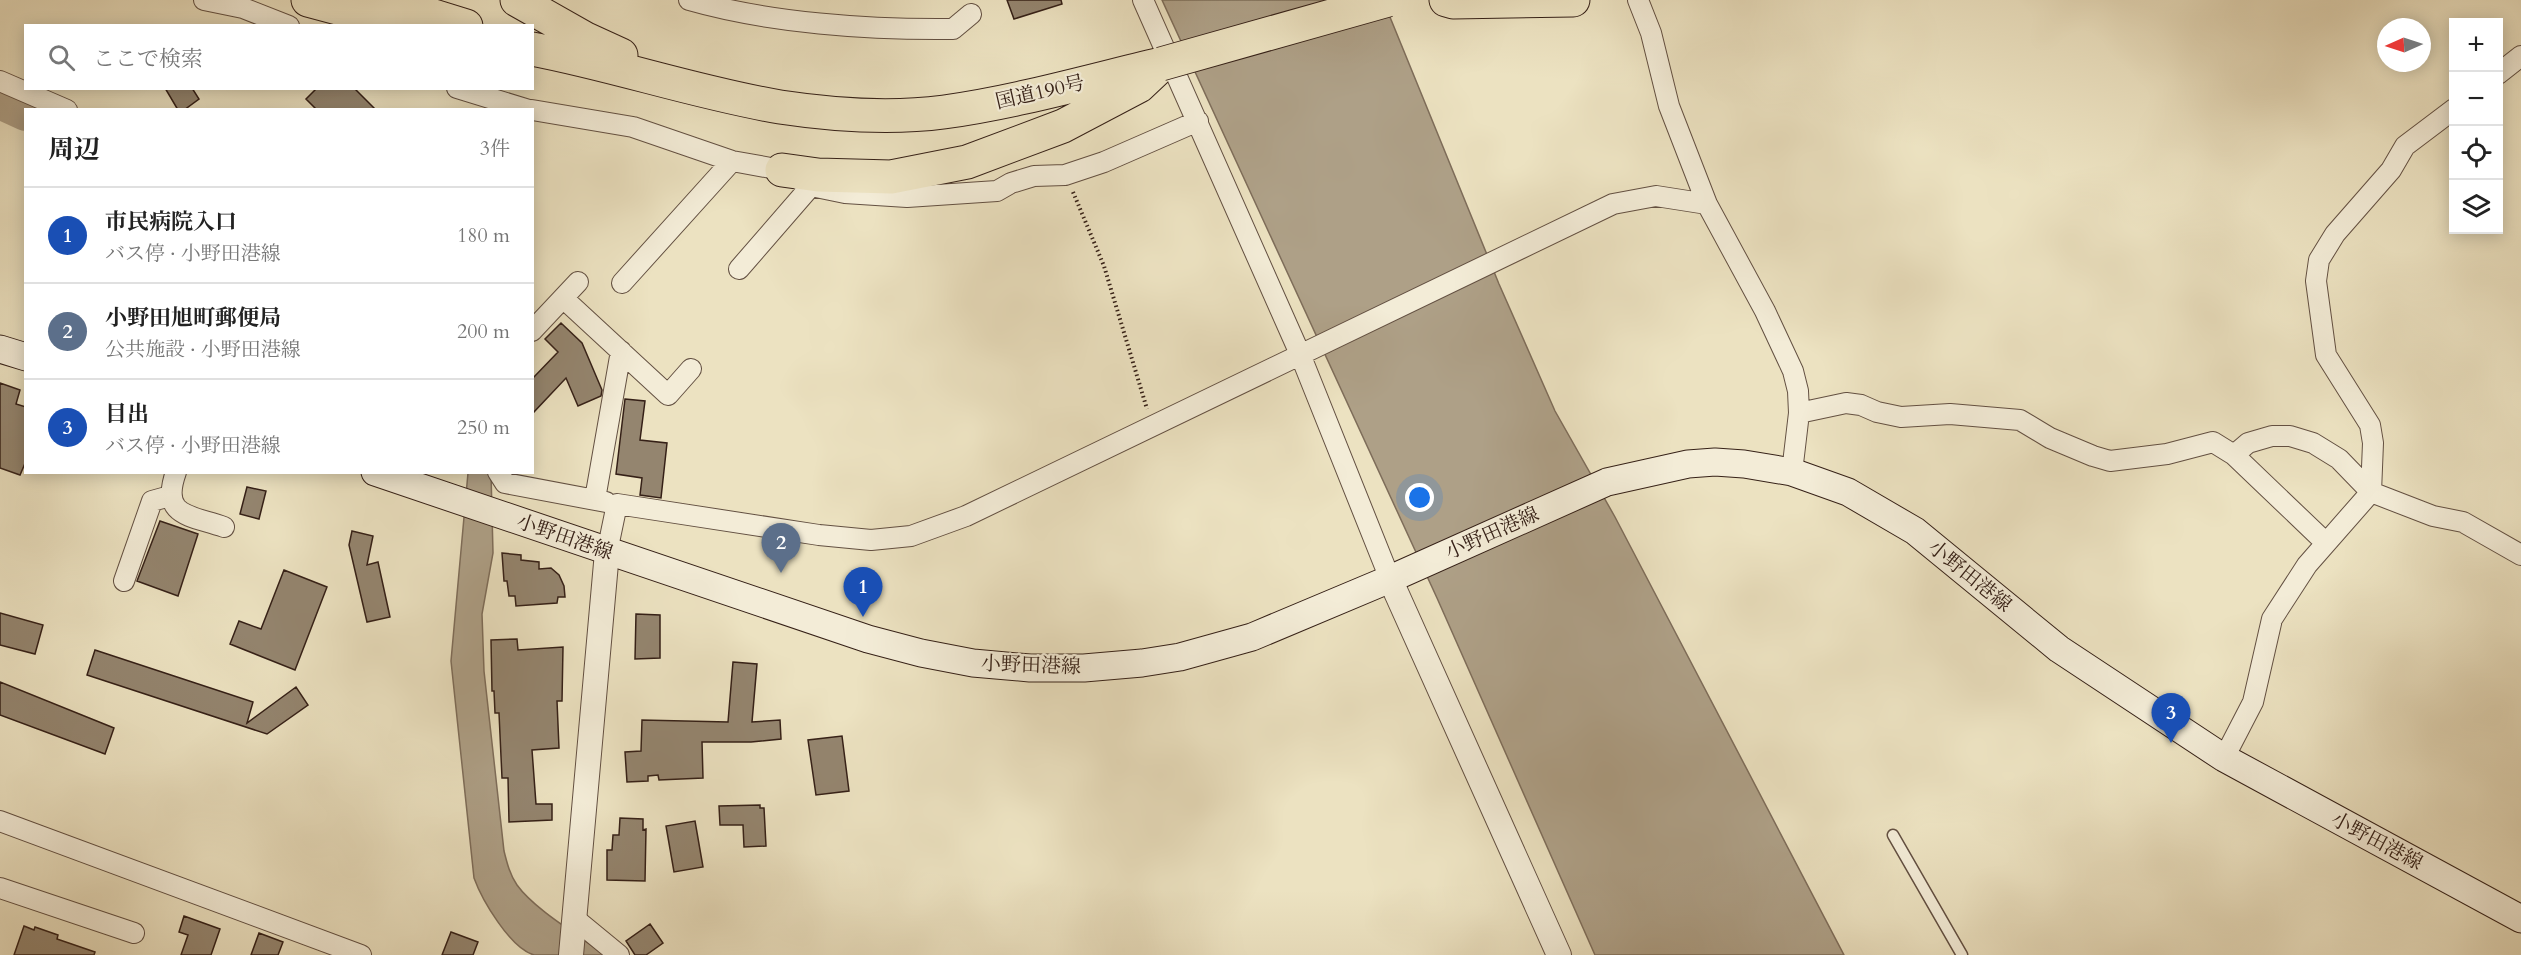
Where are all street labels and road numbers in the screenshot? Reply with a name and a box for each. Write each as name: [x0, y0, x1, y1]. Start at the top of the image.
street label: 国道190号: [993, 69, 1087, 115]
street label: 小野田港線: [1441, 500, 1543, 566]
street label: 小野田港線: [513, 508, 617, 566]
street label: 小野田港線: [1923, 534, 2017, 618]
street label: 小野田港線: [981, 650, 1081, 680]
street label: 小野田港線: [2327, 806, 2427, 876]

